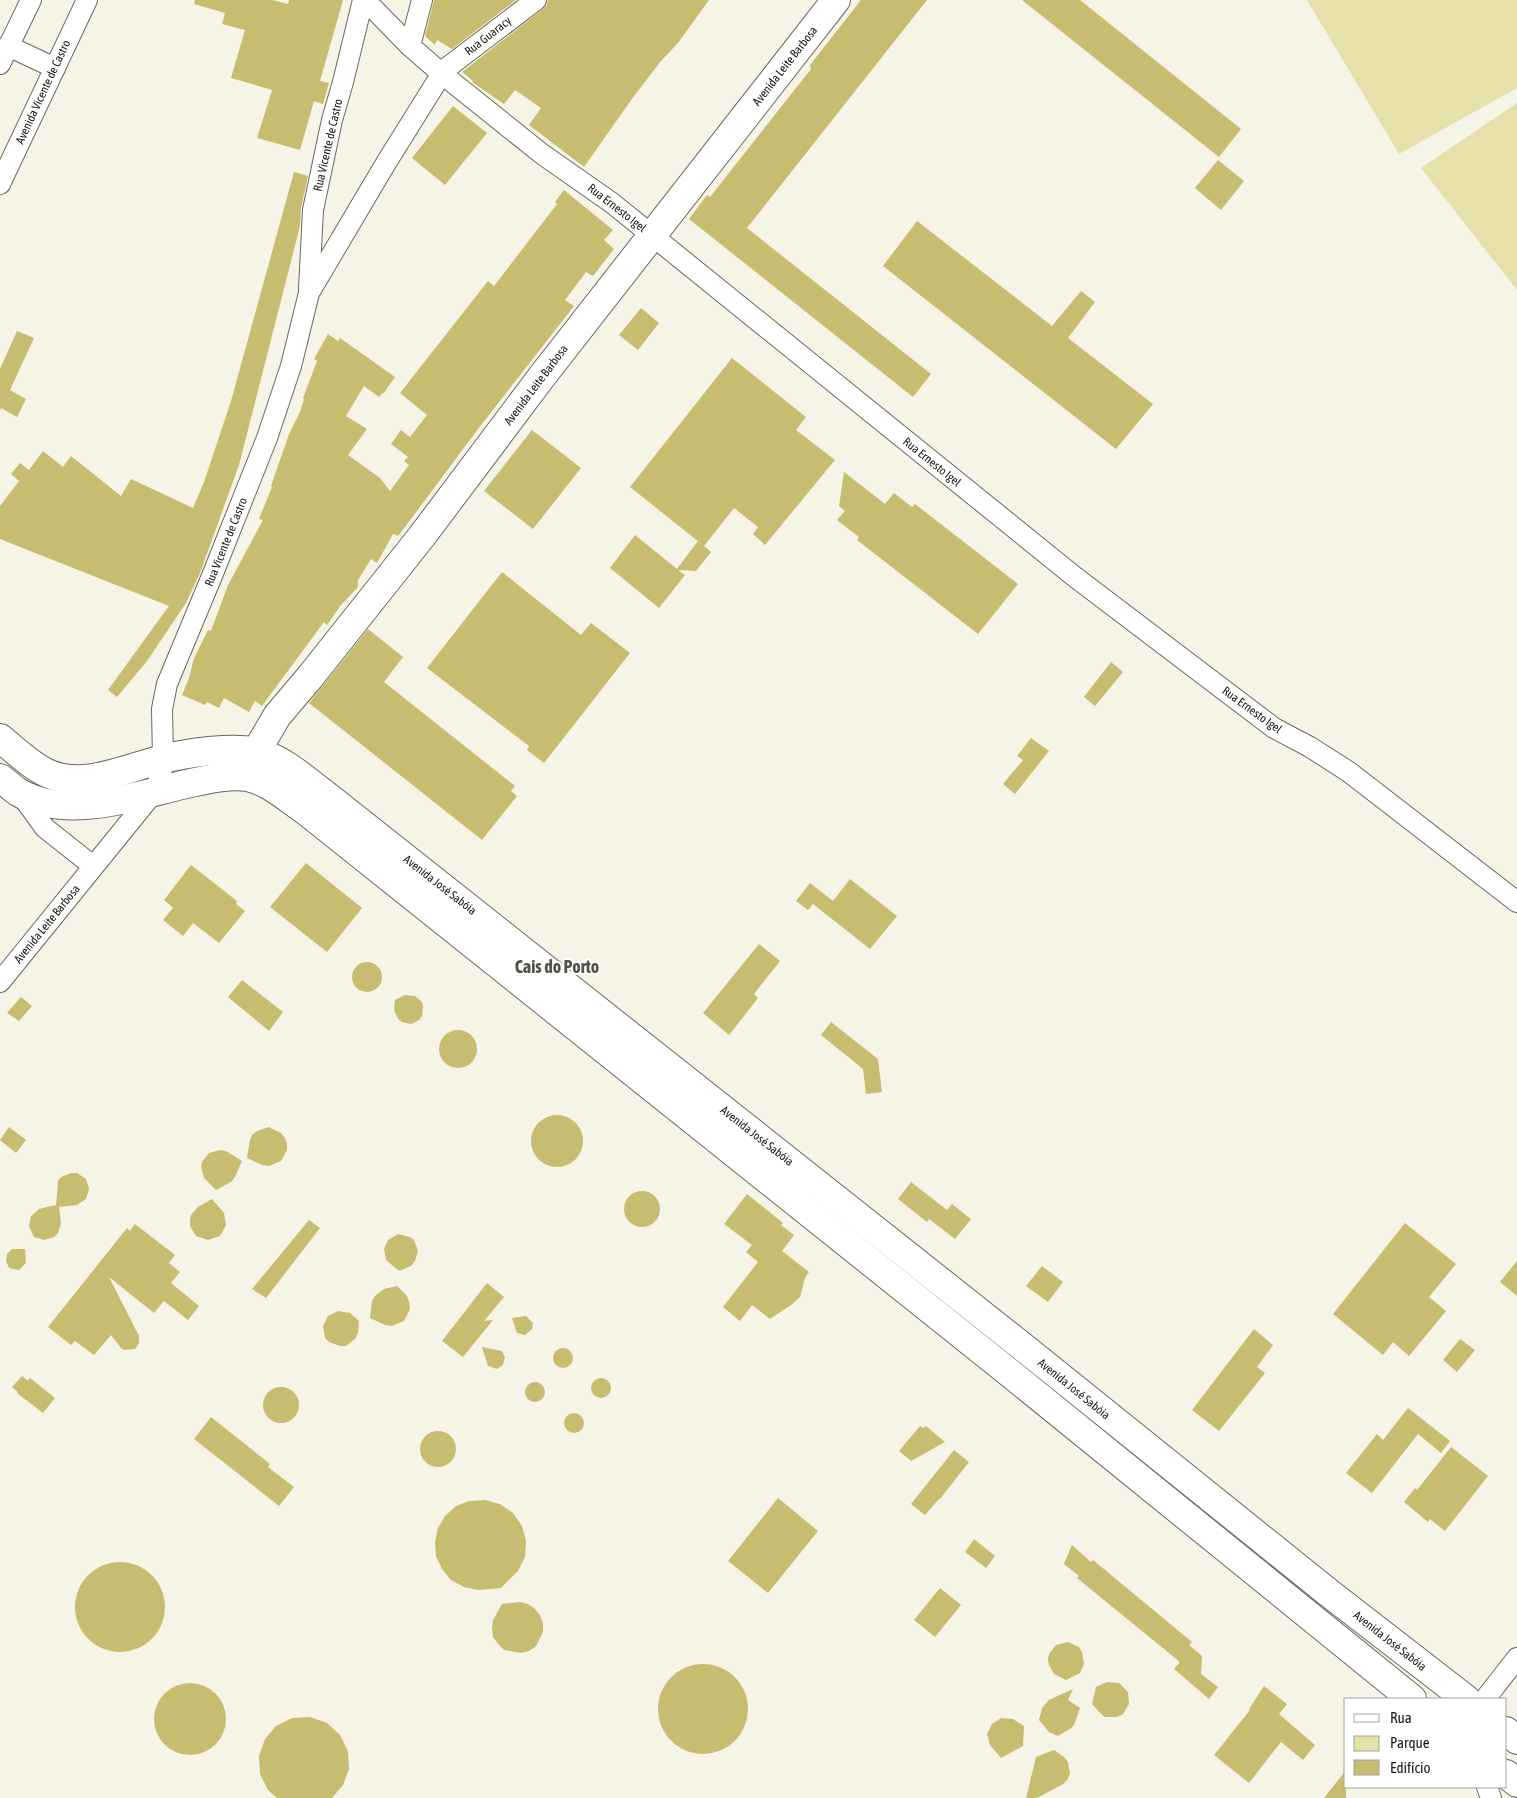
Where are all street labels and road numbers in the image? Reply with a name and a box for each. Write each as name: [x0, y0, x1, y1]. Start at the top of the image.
street label: Rua Guaracy: [462, 14, 514, 58]
street label: Avenida Leite Barbosa: [750, 24, 820, 108]
street label: Avenida Vicente de Castro: [13, 37, 73, 146]
street label: Rua Vicente de Castro: [311, 97, 346, 193]
street label: Rua Ernesto Igel: [585, 181, 650, 236]
street label: Avenida Leite Barbosa: [501, 342, 571, 428]
street label: Rua Ernesto Igel: [900, 434, 964, 490]
street label: Rua Vicente de Castro: [202, 495, 250, 588]
street label: Rua Ernesto Igel: [1219, 684, 1285, 737]
street label: Avenida José Sabóia: [401, 852, 479, 918]
street label: Avenida Leite Barbosa: [11, 882, 83, 966]
street label: Avenida José Sabóia: [718, 1103, 796, 1169]
street label: Avenida José Sabóia: [1035, 1356, 1113, 1422]
street label: Avenida José Sabóia: [1351, 1608, 1429, 1674]

